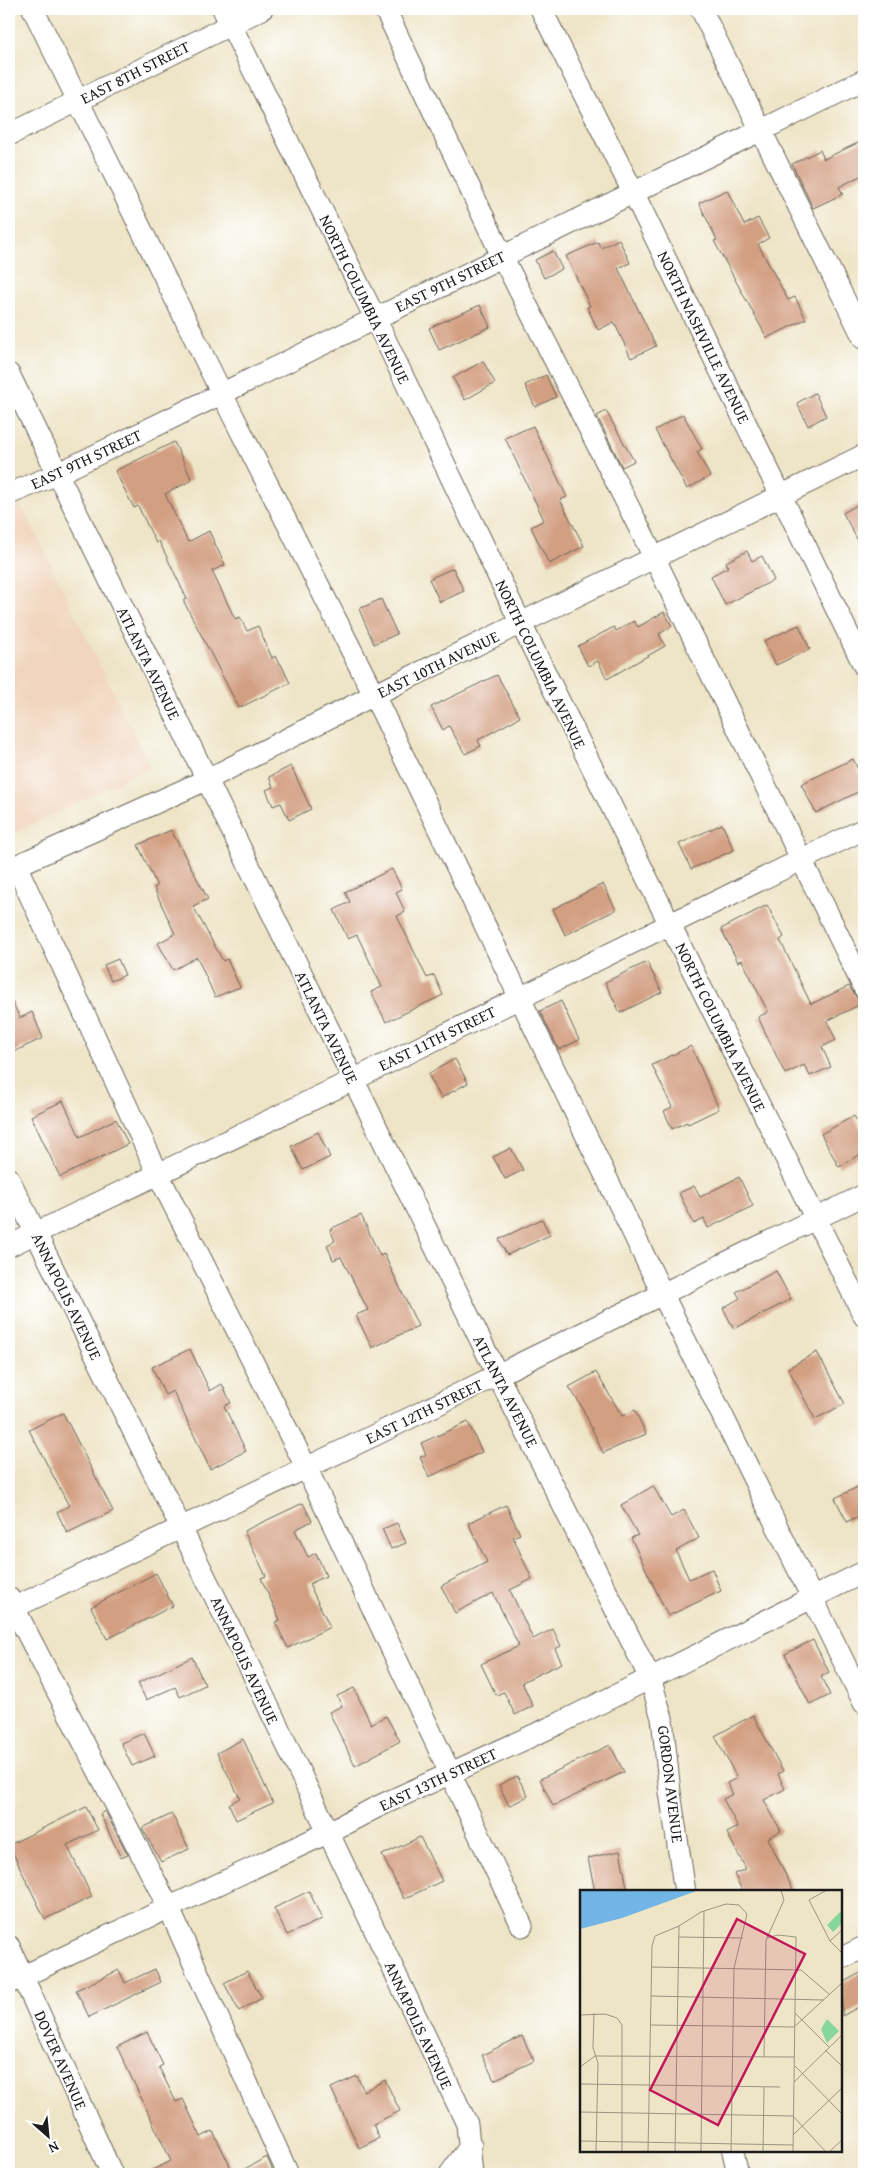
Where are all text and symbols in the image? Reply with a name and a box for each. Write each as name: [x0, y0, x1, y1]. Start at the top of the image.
street label: EAST 8TH STREET: [76, 34, 194, 110]
street label: NORTH COLUMBIA AVENUE: [314, 210, 416, 388]
street label: EAST 9TH STREET: [391, 244, 509, 318]
street label: NORTH NASHVILLE AVENUE: [652, 247, 756, 427]
street label: EAST 9TH STREET: [27, 423, 146, 495]
street label: NORTH COLUMBIA AVENUE: [490, 575, 592, 753]
street label: ATLANTA AVENUE: [111, 602, 187, 724]
street label: EAST 10TH AVENUE: [373, 624, 503, 704]
street label: NORTH COLUMBIA AVENUE: [670, 938, 772, 1116]
street label: ATLANTA AVENUE: [289, 966, 365, 1088]
street label: EAST 11TH STREET: [374, 999, 500, 1077]
street label: ANNAPOLIS AVENUE: [26, 1228, 108, 1364]
street label: ATLANTA AVENUE: [467, 1331, 545, 1451]
street label: EAST 12TH STREET: [361, 1372, 487, 1450]
street label: ANNAPOLIS AVENUE: [205, 1592, 285, 1728]
street label: GORDON AVENUE: [652, 1724, 690, 1844]
street label: EAST 13TH STREET: [375, 1741, 501, 1817]
inset map: [580, 1890, 843, 2153]
street label: ANNAPOLIS AVENUE: [379, 1957, 459, 2093]
street label: DOVER AVENUE: [28, 2007, 94, 2113]
north arrow: [22, 2110, 72, 2160]
text: N: [45, 2137, 63, 2159]

